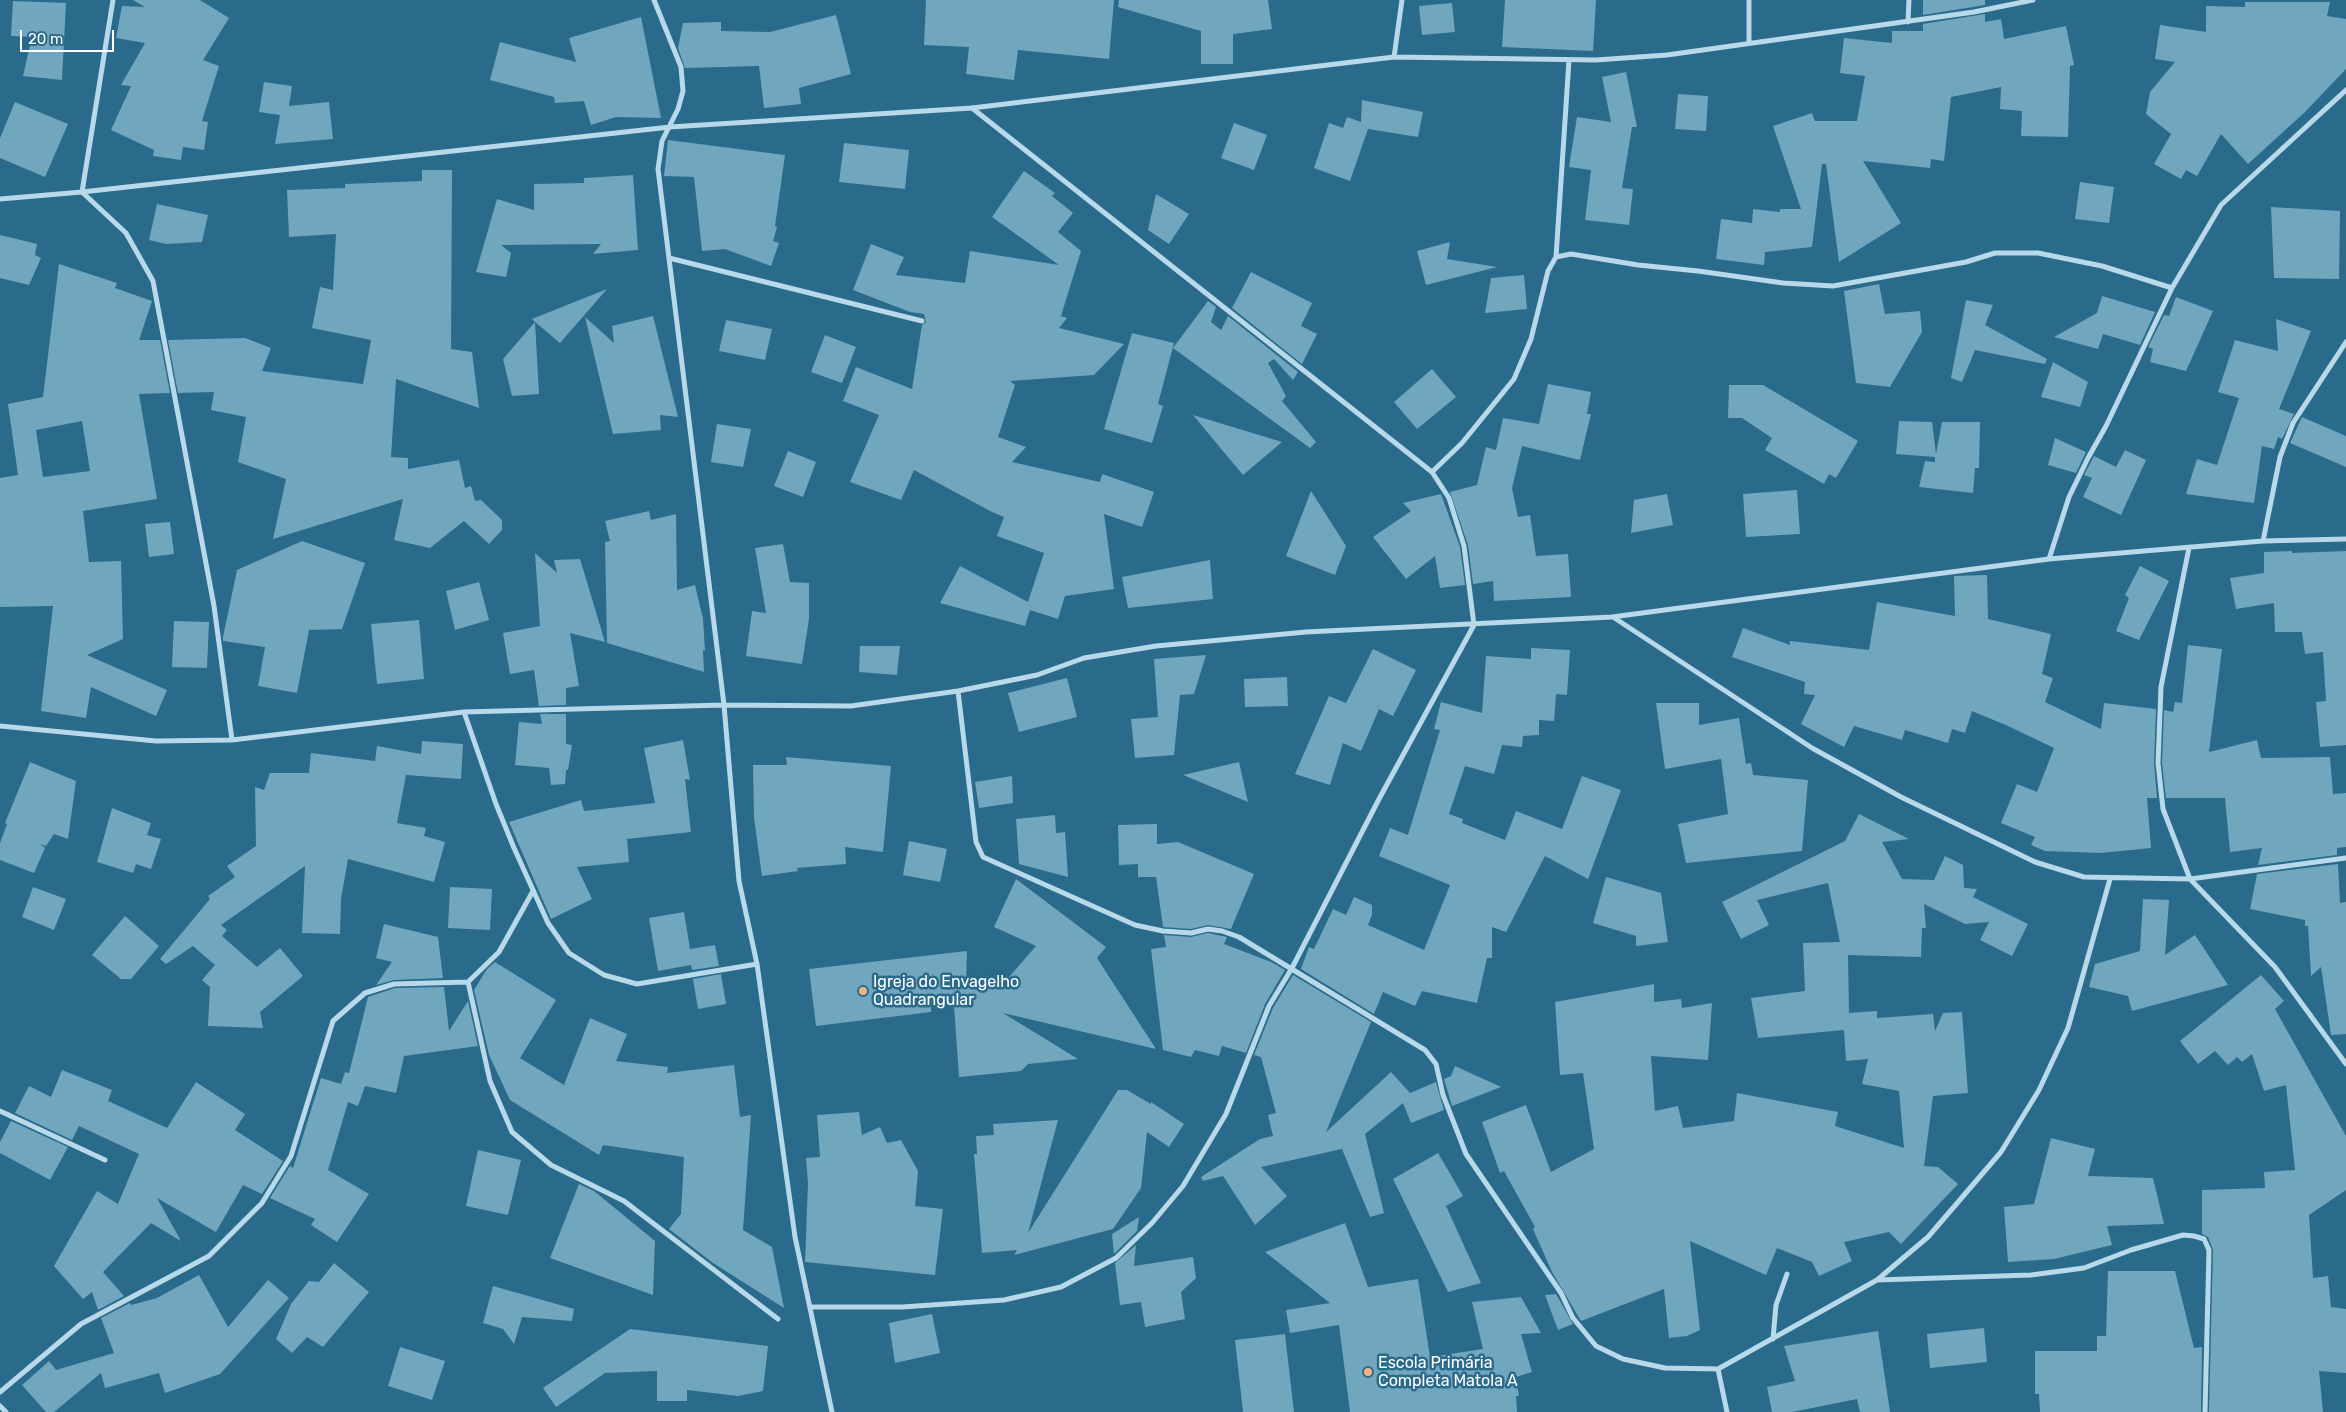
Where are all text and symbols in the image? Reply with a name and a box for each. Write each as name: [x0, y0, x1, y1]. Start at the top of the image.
scale bar: [22, 20, 116, 52]
text: 20 m: [28, 30, 63, 48]
place label: Igreja do Envagelho Quadrangular: [873, 972, 1019, 1010]
marker: Igreja do Envagelho Quadrangular: [857, 985, 869, 997]
place label: Escola Primária Completa Matola A: [1378, 1353, 1518, 1391]
marker: Escola Primária Completa Matola A: [1362, 1366, 1374, 1378]

